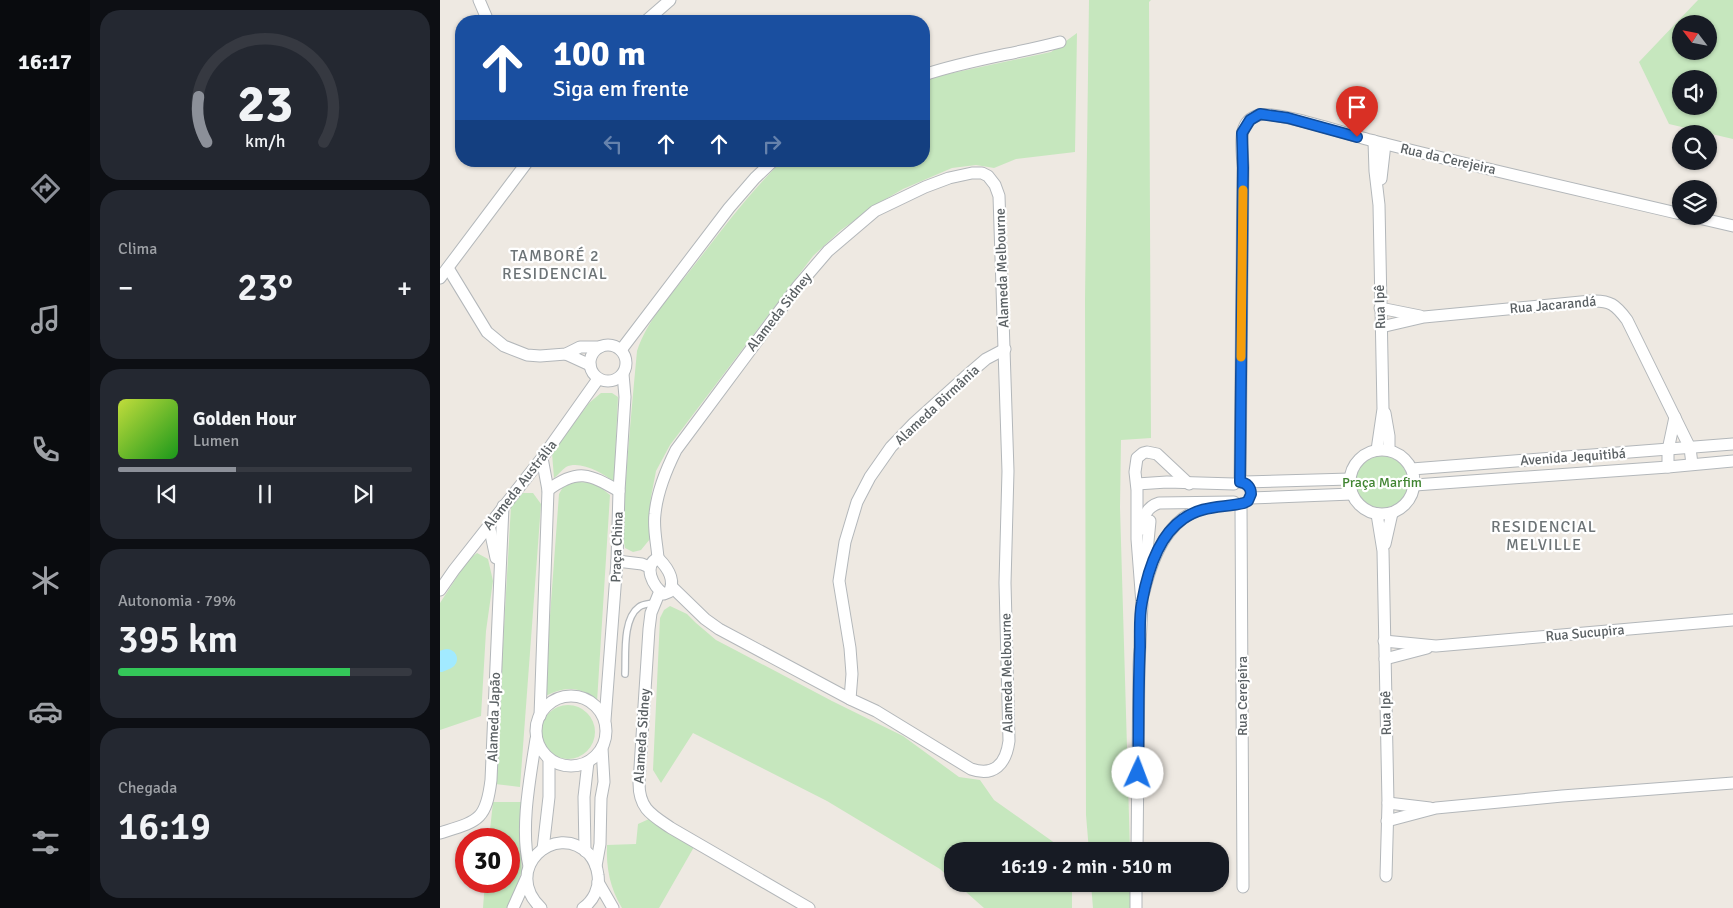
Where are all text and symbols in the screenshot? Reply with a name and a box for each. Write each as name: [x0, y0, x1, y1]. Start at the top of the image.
north arrow: [1672, 15, 1718, 60]
map controls: [1672, 15, 1717, 225]
text: 100 m: [553, 32, 646, 75]
icon: ahead: [470, 35, 535, 100]
text: 16:17: [18, 48, 72, 75]
button: sound: [1672, 70, 1717, 115]
text: 23: [237, 72, 293, 136]
text: Siga em frente: [553, 75, 689, 102]
pin: [1336, 86, 1378, 137]
icon: arrive: [1343, 93, 1371, 121]
button: search: [1672, 125, 1717, 170]
text: km/h: [245, 130, 285, 152]
icon: left: [599, 130, 627, 158]
icon: ahead: [652, 130, 680, 158]
icon: ahead: [705, 130, 733, 158]
icon: right: [758, 130, 786, 158]
street label: Rua da Cerejeira: [1399, 140, 1497, 178]
icon: directions: [28, 171, 63, 206]
button: layers: [1672, 180, 1717, 225]
street label: Alameda Melbourne: [991, 208, 1013, 328]
text: Clima: [118, 239, 157, 259]
district label: TAMBORÉ 2 RESIDENCIAL: [502, 246, 608, 284]
text: 23°: [237, 264, 293, 311]
street label: Alameda Sidney: [743, 269, 815, 355]
text: −: [118, 271, 133, 305]
text: +: [397, 271, 412, 305]
street label: Rua Ipê: [1371, 284, 1389, 330]
street label: Rua Jacarandá: [1509, 293, 1597, 317]
icon: music: [28, 302, 63, 337]
street label: Alameda Birmânia: [891, 361, 983, 449]
text: Golden Hour: [193, 407, 296, 431]
text: Lumen: [193, 431, 239, 451]
icon: phone: [28, 432, 63, 467]
street label: Alameda Austrália: [480, 437, 560, 533]
street label: Avenida Jequitibá: [1520, 445, 1626, 469]
park label: Praça Marfim: [1342, 474, 1422, 491]
icon: previous: [153, 480, 181, 508]
icon: pause: [251, 480, 279, 508]
icon: next: [349, 480, 377, 508]
street label: Praça China: [607, 511, 627, 583]
district label: RESIDENCIAL MELVILLE: [1491, 517, 1597, 555]
icon: climate: [28, 563, 63, 598]
text: Autonomia · 79%: [118, 591, 236, 611]
street label: Alameda Melbourne: [997, 613, 1017, 733]
text: 395 km: [118, 616, 238, 663]
street label: Rua Sucupira: [1545, 621, 1625, 645]
street label: Rua Cerejeira: [1234, 656, 1251, 736]
street label: Alameda Japão: [484, 672, 504, 762]
street label: Alameda Sidney: [630, 687, 654, 784]
street label: Rua Ipê: [1377, 691, 1395, 735]
icon: car: [28, 694, 63, 729]
position arrow: [1111, 746, 1163, 798]
text: Chegada: [118, 778, 177, 798]
text: 16:19: [118, 803, 211, 850]
icon: filters: [28, 825, 63, 860]
speed limit sign: 30: [455, 828, 520, 893]
text: 16:19 · 2 min · 510 m: [1001, 855, 1172, 879]

